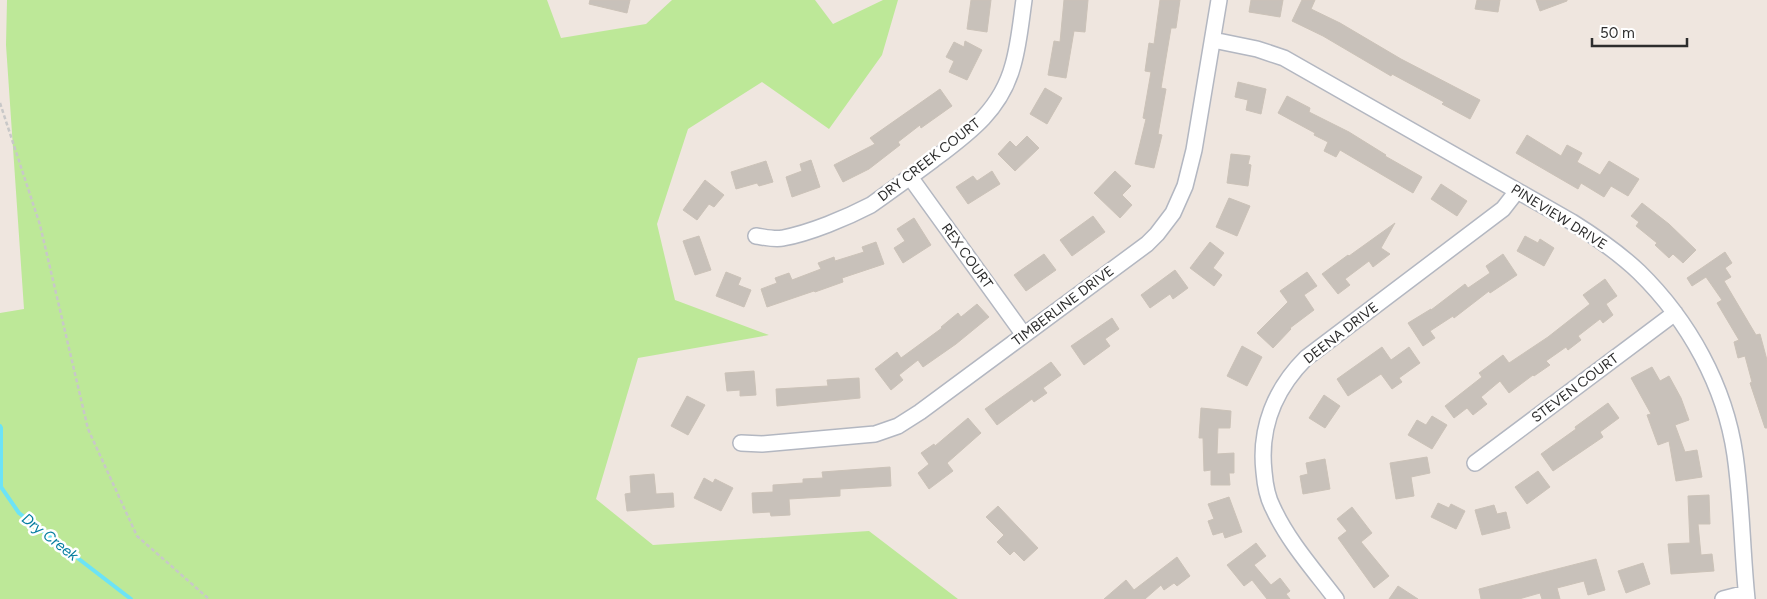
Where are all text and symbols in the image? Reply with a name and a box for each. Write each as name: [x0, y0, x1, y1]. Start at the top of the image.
scale bar: [1592, 15, 1687, 47]
text: 50 m: [1600, 24, 1635, 42]
street label: DRY CREEK COURT: [874, 115, 984, 205]
street label: PINEVIEW DRIVE: [1508, 181, 1610, 253]
street label: REX COURT: [938, 220, 996, 292]
street label: TIMBERLINE DRIVE: [1009, 262, 1117, 350]
street label: DEENA DRIVE: [1300, 299, 1382, 367]
street label: STEVEN COURT: [1528, 350, 1622, 426]
water label: Dry Creek: [18, 509, 82, 565]

